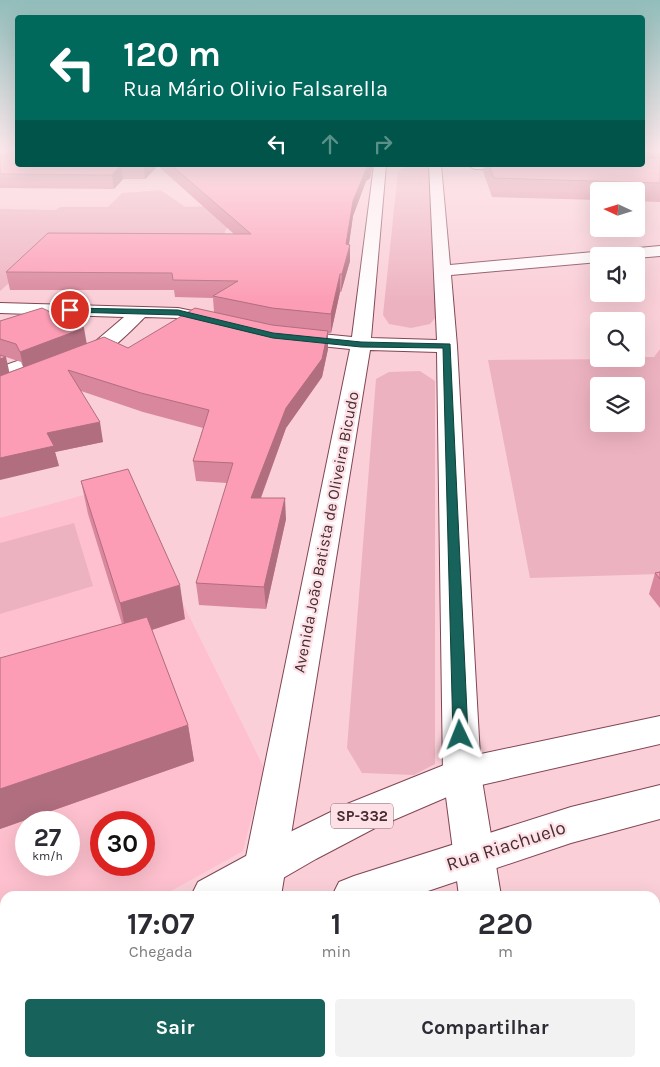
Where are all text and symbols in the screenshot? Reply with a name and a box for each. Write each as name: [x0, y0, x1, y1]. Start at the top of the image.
text: 120 m: [123, 34, 221, 75]
icon: left: [40, 35, 105, 100]
text: Rua Mário Olivio Falsarella: [123, 76, 388, 102]
icon: left: [263, 130, 291, 158]
icon: ahead: [316, 130, 344, 158]
icon: right: [369, 130, 397, 158]
north arrow: [590, 182, 645, 238]
map controls: [590, 182, 645, 432]
button: sound: [590, 247, 645, 302]
pin: [49, 289, 91, 331]
icon: arrive: [56, 296, 84, 324]
button: search: [590, 312, 645, 367]
button: layers: [590, 377, 645, 432]
street label: Avenida João Batista de Oliveira Bicudo: [289, 390, 363, 674]
position arrow: [433, 708, 485, 760]
road number: SP-332: [331, 804, 393, 828]
speed limit sign: 30: [90, 811, 155, 876]
street label: Rua Riachuelo: [444, 816, 568, 876]
text: 27: [34, 823, 61, 852]
text: km/h: [32, 849, 63, 863]
text: 17:07: [127, 906, 195, 942]
text: 1: [331, 906, 342, 942]
text: 220: [478, 906, 533, 942]
text: Chegada: [129, 942, 193, 961]
text: min: [321, 942, 351, 961]
text: m: [498, 942, 513, 961]
button: Sair: [25, 999, 325, 1057]
button: Compartilhar: [335, 999, 635, 1057]

